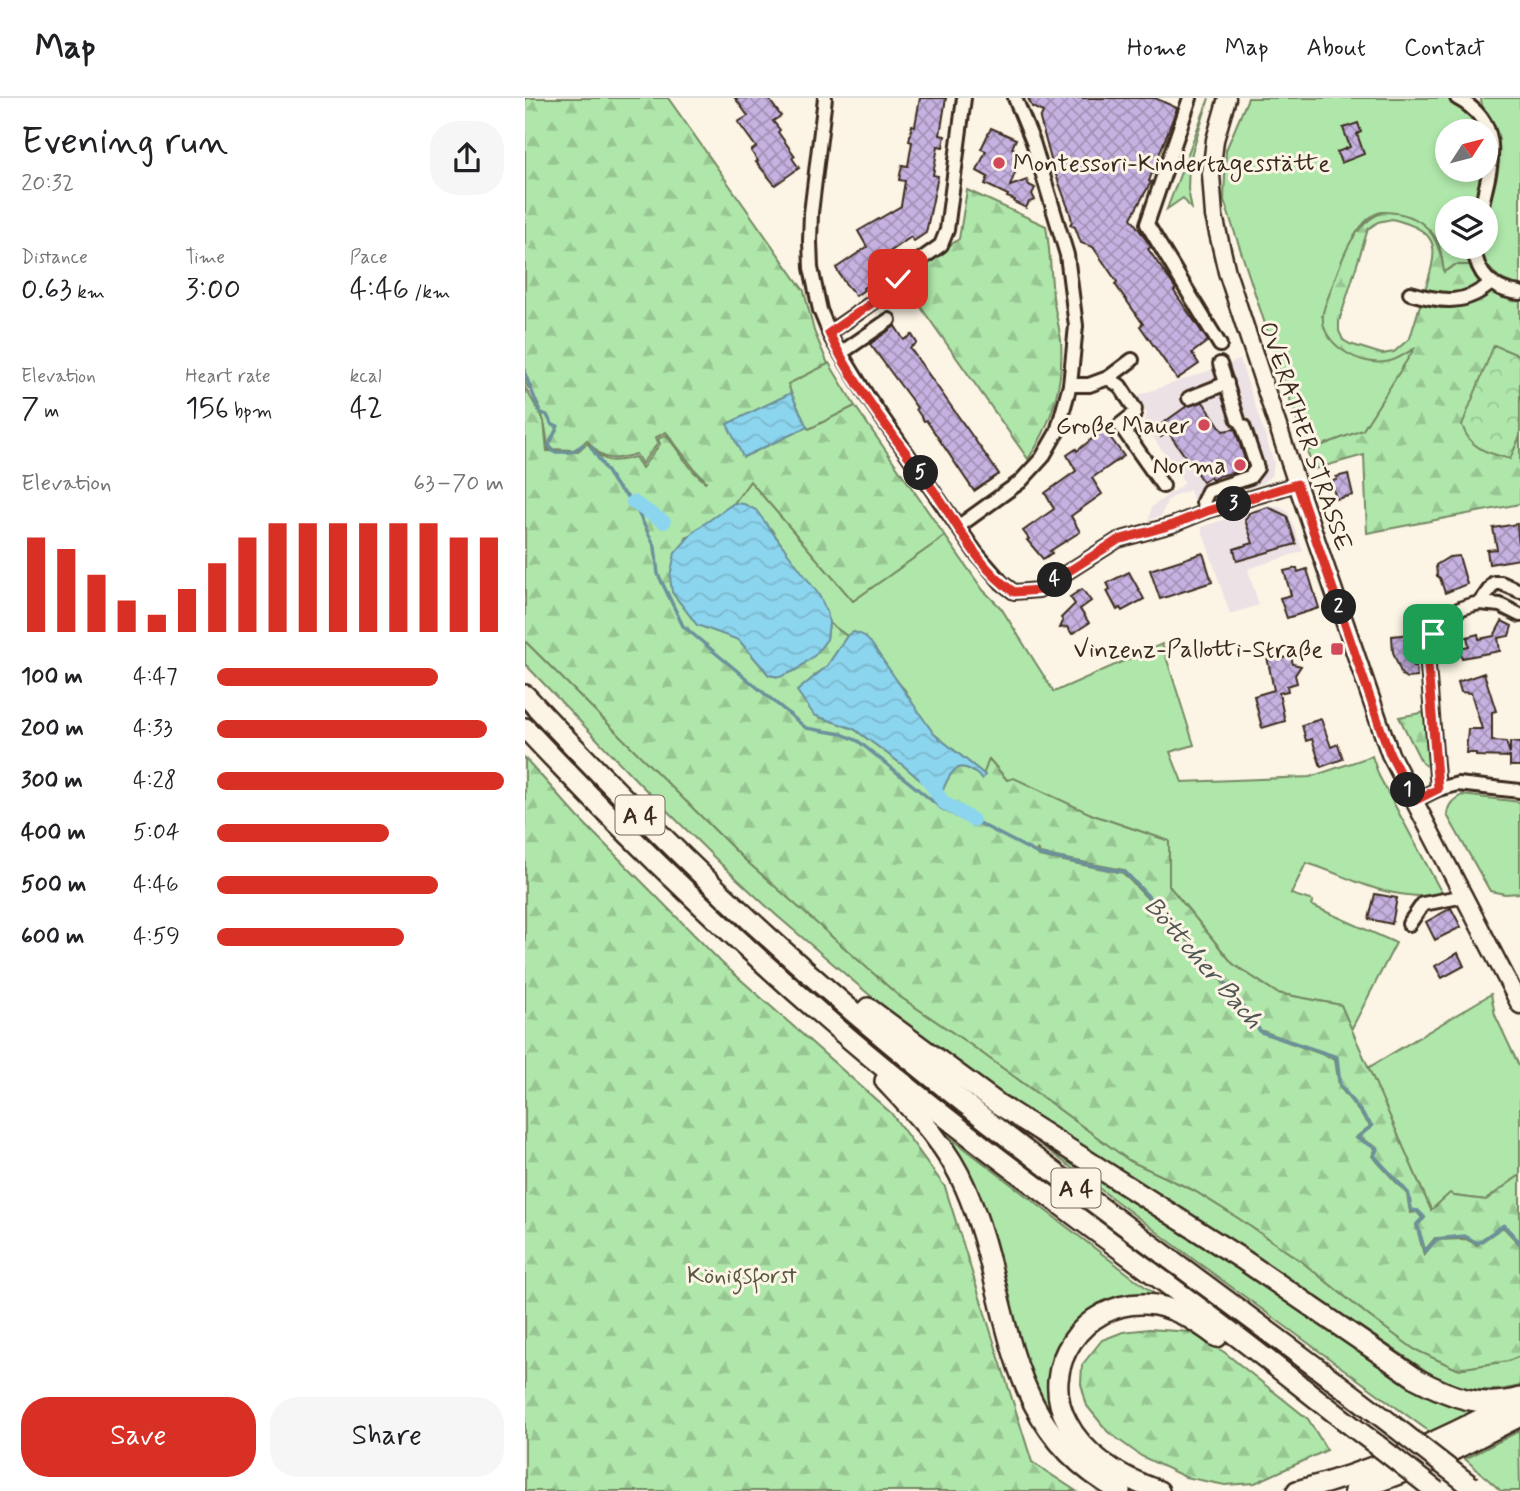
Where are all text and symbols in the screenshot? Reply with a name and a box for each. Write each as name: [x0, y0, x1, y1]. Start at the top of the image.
text: Map: [35, 26, 95, 70]
text: Home: [1127, 33, 1187, 64]
text: Map: [1225, 33, 1269, 64]
text: About: [1307, 33, 1366, 64]
text: Contact: [1404, 33, 1485, 64]
text: Evening run: [21, 118, 228, 167]
north arrow: [1435, 119, 1498, 182]
map controls: [1435, 119, 1498, 259]
button: share: [430, 121, 504, 195]
place label: Montessori-Kindertagesstätte: [1013, 149, 1330, 182]
marker: Montessori-Kindertagesstätte: [991, 155, 1007, 171]
text: 20:32: [21, 169, 74, 199]
button: layers: [1435, 196, 1498, 259]
text: Distance: [21, 245, 88, 270]
text: Time: [185, 245, 225, 270]
text: Pace: [350, 245, 387, 270]
pin: [868, 249, 928, 309]
icon: check: [879, 260, 917, 298]
text: 0.63: [21, 270, 72, 309]
text: 3:00: [185, 270, 241, 309]
text: 4:46: [350, 270, 409, 309]
text: km: [72, 280, 105, 305]
text: /km: [409, 280, 450, 305]
street label: OVERATHER STRASSE: [1251, 318, 1358, 555]
text: Elevation: [21, 364, 96, 389]
text: Heart rate: [185, 364, 271, 389]
text: kcal: [350, 364, 382, 389]
text: 7: [21, 389, 39, 428]
text: 156: [185, 389, 229, 428]
text: 42: [350, 389, 383, 428]
text: m: [39, 399, 59, 424]
text: bpm: [229, 399, 272, 424]
place label: Große Mauer: [1056, 411, 1190, 442]
marker: Große Mauer: [1196, 417, 1212, 433]
place label: Norma: [1153, 451, 1226, 482]
pin: 5: [903, 456, 939, 490]
marker: Norma: [1232, 457, 1248, 473]
text: 5: [915, 460, 926, 485]
text: Elevation: [21, 469, 112, 499]
text: 63–70 m: [413, 469, 504, 499]
pin: 3: [1217, 486, 1251, 522]
text: 3: [1229, 491, 1238, 516]
pin: 4: [1037, 562, 1073, 598]
text: 4: [1049, 567, 1060, 592]
pin: 2: [1321, 589, 1357, 624]
text: 2: [1334, 594, 1343, 619]
pin: [1403, 604, 1463, 664]
icon: arrive: [1414, 615, 1452, 653]
place label: Vinzenz-Pallotti-Straße: [1073, 635, 1323, 666]
marker: Vinzenz-Pallotti-Straße: [1329, 641, 1345, 657]
text: 100 m: [21, 662, 83, 692]
text: 4:47: [133, 662, 177, 692]
text: 200 m: [21, 714, 84, 744]
text: 4:33: [133, 714, 173, 744]
text: 300 m: [21, 766, 83, 796]
text: 4:28: [133, 766, 176, 796]
pin: 1: [1391, 772, 1425, 808]
text: 1: [1403, 777, 1412, 802]
road number: A 4: [615, 796, 665, 834]
text: 400 m: [21, 818, 86, 848]
text: 5:04: [133, 818, 180, 848]
text: 500 m: [21, 870, 86, 900]
text: 4:46: [133, 870, 179, 900]
water label: Böttcher Bach: [1136, 890, 1269, 1037]
text: 600 m: [21, 922, 84, 952]
text: 4:59: [133, 922, 180, 952]
road number: A 4: [1051, 1168, 1101, 1208]
park label: Königsforst: [687, 1261, 797, 1295]
button: Save: [21, 1397, 256, 1477]
button: Share: [270, 1397, 504, 1477]

